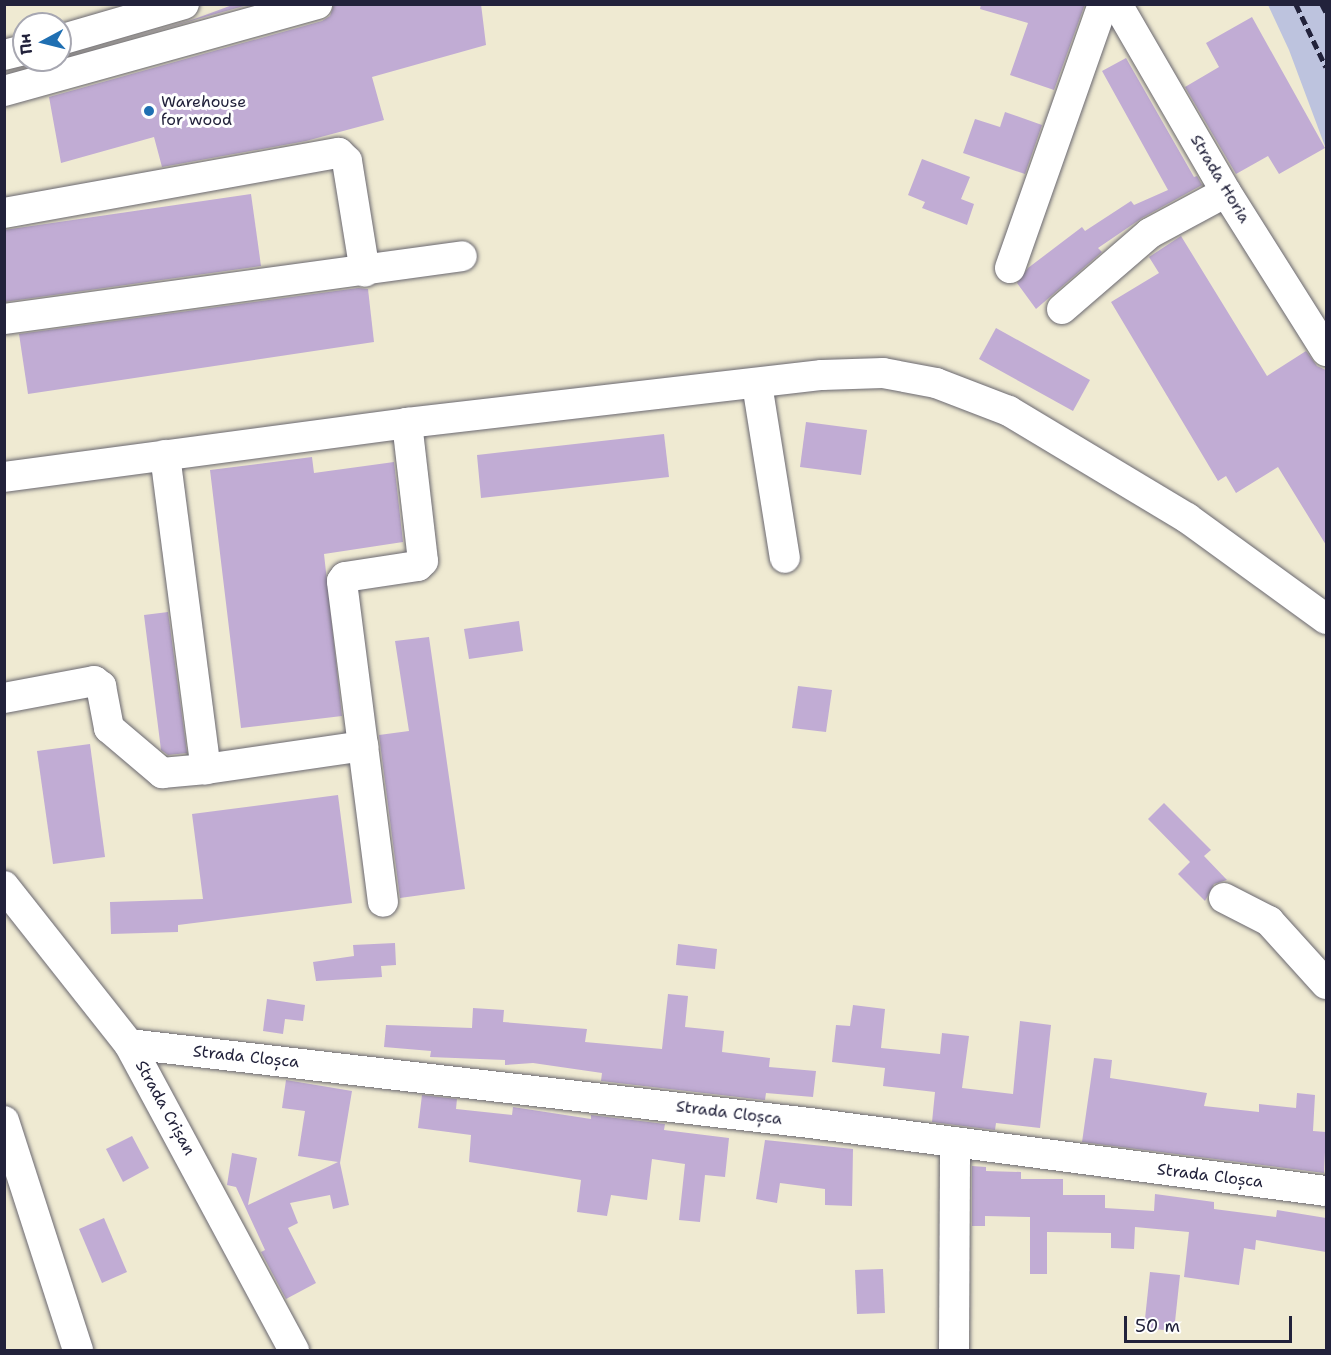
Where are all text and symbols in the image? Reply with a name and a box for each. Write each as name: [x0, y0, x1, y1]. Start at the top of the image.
north arrow: [12, 12, 72, 72]
text: Пн: [14, 32, 37, 56]
place label: Warehouse for wood: [161, 92, 246, 130]
marker: Warehouse for wood: [142, 104, 156, 118]
street label: Strada Horia: [1186, 131, 1254, 227]
street label: Strada Cloșca: [192, 1042, 300, 1072]
street label: Strada Crișan: [131, 1057, 199, 1159]
street label: Strada Cloșca: [675, 1097, 783, 1129]
street label: Strada Cloșca: [1156, 1160, 1264, 1192]
scale bar: [1127, 1304, 1295, 1342]
text: 50 m: [1135, 1314, 1180, 1338]

